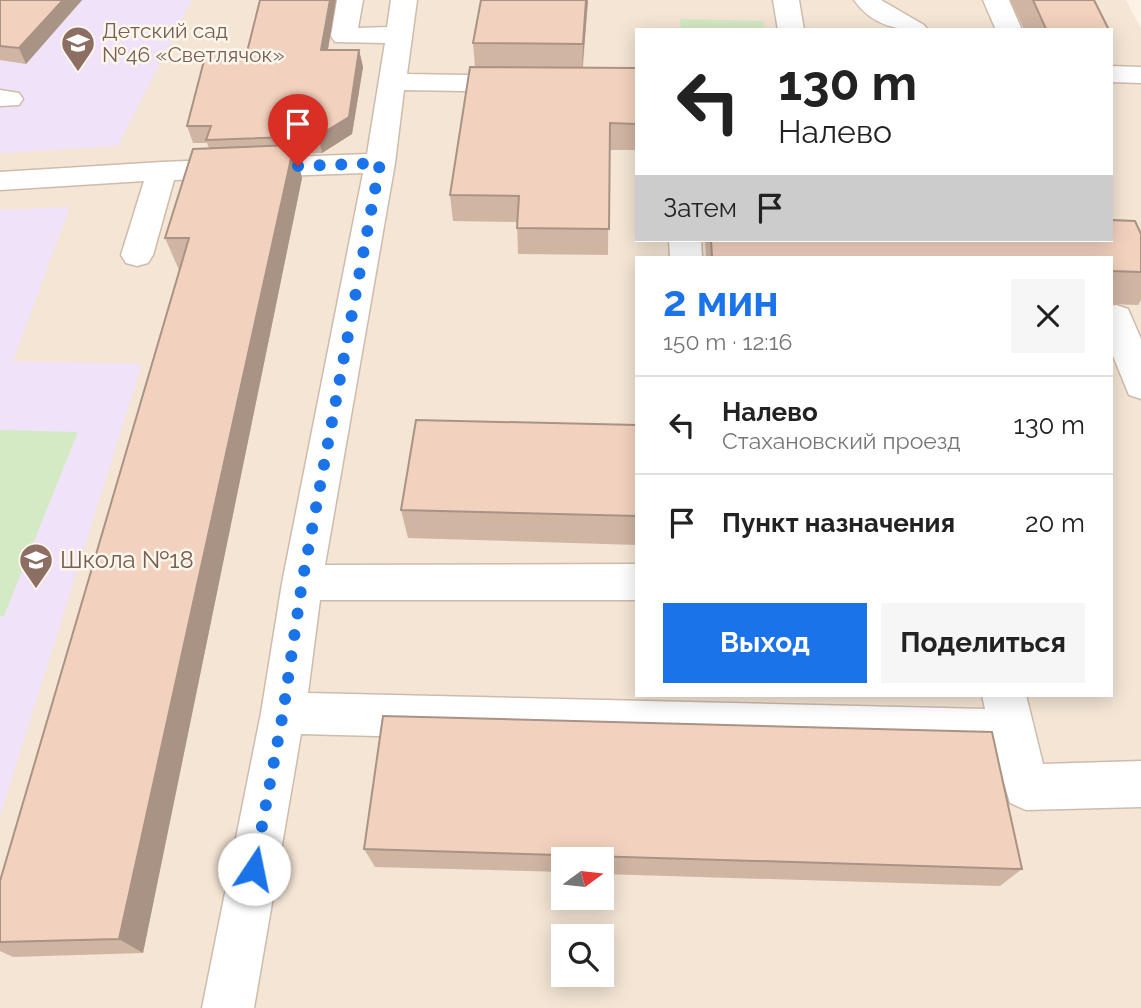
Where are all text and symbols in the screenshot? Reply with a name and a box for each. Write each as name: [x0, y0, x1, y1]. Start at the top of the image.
place label: Детский сад №46 «Светлячок»: [102, 18, 285, 67]
school or university icon: Детский сад №46 «Светлячок»: [59, 24, 97, 73]
text: 130 m: [778, 54, 917, 111]
icon: left: [663, 56, 754, 147]
pin: [268, 94, 328, 166]
icon: arrive: [279, 105, 317, 143]
text: Налево: [778, 113, 892, 150]
icon: arrive: [751, 189, 789, 227]
text: Затем: [663, 193, 737, 223]
text: 2 мин: [663, 277, 779, 326]
button: close: [1011, 279, 1085, 353]
text: 150 m · 12:16: [663, 328, 792, 355]
text: Налево: [722, 397, 818, 427]
icon: left: [663, 406, 701, 444]
text: 130 m: [1014, 410, 1085, 440]
text: Стахановский проезд: [722, 427, 961, 454]
icon: arrive: [663, 504, 701, 542]
text: Пункт назначения: [722, 508, 955, 538]
text: 20 m: [1025, 508, 1085, 538]
school or university icon: Школа №18: [17, 541, 55, 590]
place label: Школа №18: [60, 545, 194, 574]
button: Выход: [663, 603, 867, 683]
button: Поделиться: [881, 603, 1085, 683]
position arrow: [217, 832, 291, 906]
north arrow: [551, 847, 614, 910]
map controls: [551, 847, 614, 987]
button: search: [551, 924, 614, 987]

